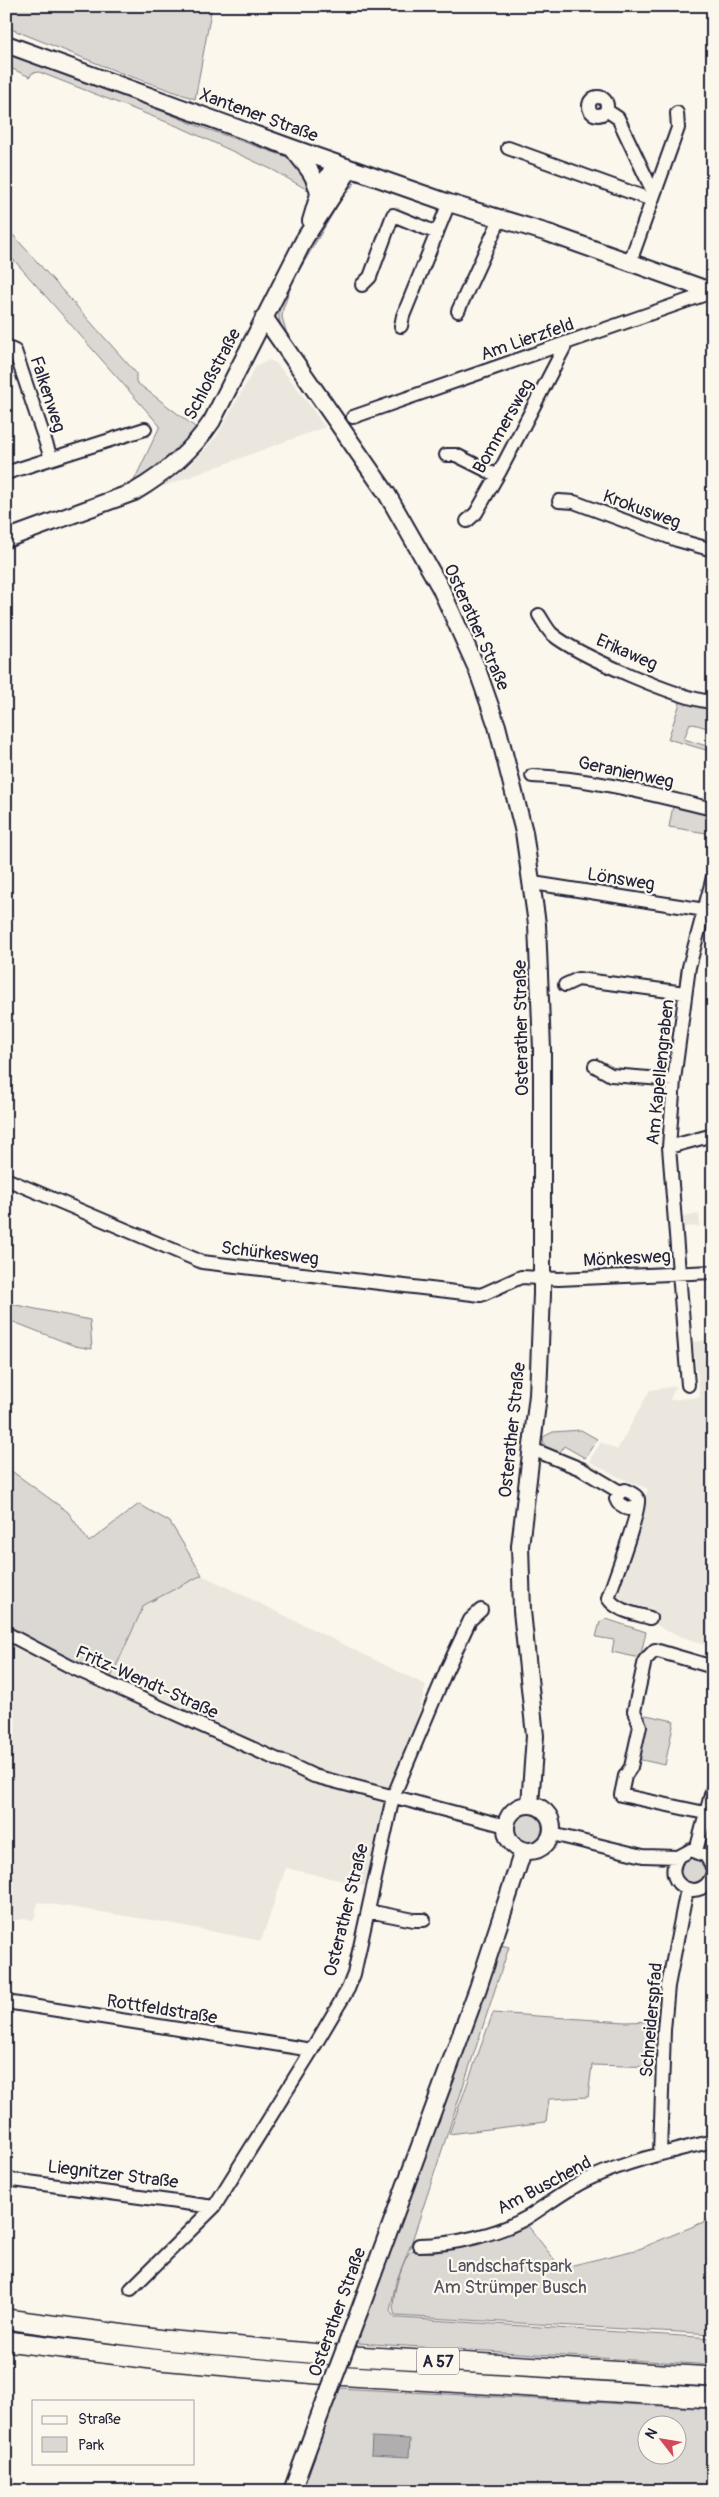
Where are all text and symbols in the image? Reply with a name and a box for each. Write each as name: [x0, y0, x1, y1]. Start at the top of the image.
street label: Xantener Straße: [196, 83, 321, 148]
street label: Am Lierzfeld: [477, 313, 577, 366]
street label: Schloßstraße: [179, 324, 246, 424]
street label: Falkenweg: [24, 353, 71, 435]
street label: Bommersweg: [468, 375, 539, 478]
street label: Krokusweg: [600, 485, 684, 534]
street label: Osterather Straße: [438, 560, 515, 694]
street label: Erikaweg: [592, 629, 661, 676]
street label: Geranienweg: [576, 751, 676, 794]
street label: Lönsweg: [586, 863, 656, 896]
street label: Osterather Straße: [509, 960, 534, 1096]
street label: Am Kapellengraben: [641, 998, 680, 1146]
street label: Schürkesweg: [220, 1236, 320, 1271]
street label: Mönkesweg: [583, 1245, 671, 1272]
street label: Osterather Straße: [494, 1361, 531, 1499]
street label: Fritz-Wendt-Straße: [72, 1641, 222, 1724]
street label: Osterather Straße: [319, 1841, 374, 1979]
street label: Schneiderspfad: [635, 1962, 668, 2078]
street label: Rottfeldstraße: [105, 1989, 219, 2030]
street label: Am Buschend: [493, 2151, 595, 2220]
street label: Liegnitzer Straße: [46, 2155, 180, 2194]
street label: Osterather Straße: [303, 2244, 372, 2380]
park label: Landschaftspark Am Strümper Busch: [433, 2255, 587, 2299]
road number: A 57: [417, 2348, 459, 2374]
legend: [32, 2400, 195, 2464]
text: Straße: [78, 2410, 121, 2429]
north arrow: [636, 2414, 686, 2464]
text: N: [642, 2425, 661, 2442]
text: Park: [78, 2436, 105, 2455]

